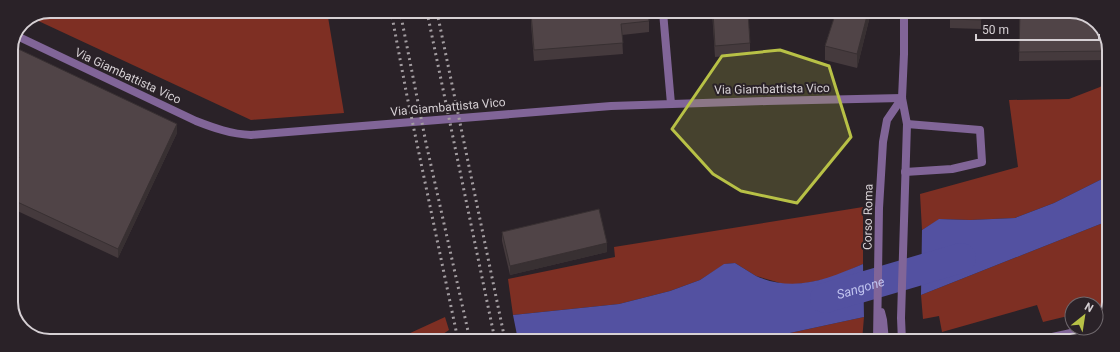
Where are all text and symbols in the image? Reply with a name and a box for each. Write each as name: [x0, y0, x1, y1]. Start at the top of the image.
scale bar: [976, 16, 1099, 42]
text: 50 m: [982, 23, 1009, 37]
street label: Via Giambattista Vico: [73, 45, 183, 107]
street label: Via Giambattista Vico: [714, 81, 830, 97]
street label: Via Giambattista Vico: [390, 95, 506, 119]
street label: Corso Roma: [860, 184, 876, 250]
water label: Sangone: [835, 273, 887, 302]
north arrow: [1064, 296, 1104, 336]
text: N: [1082, 300, 1096, 315]

